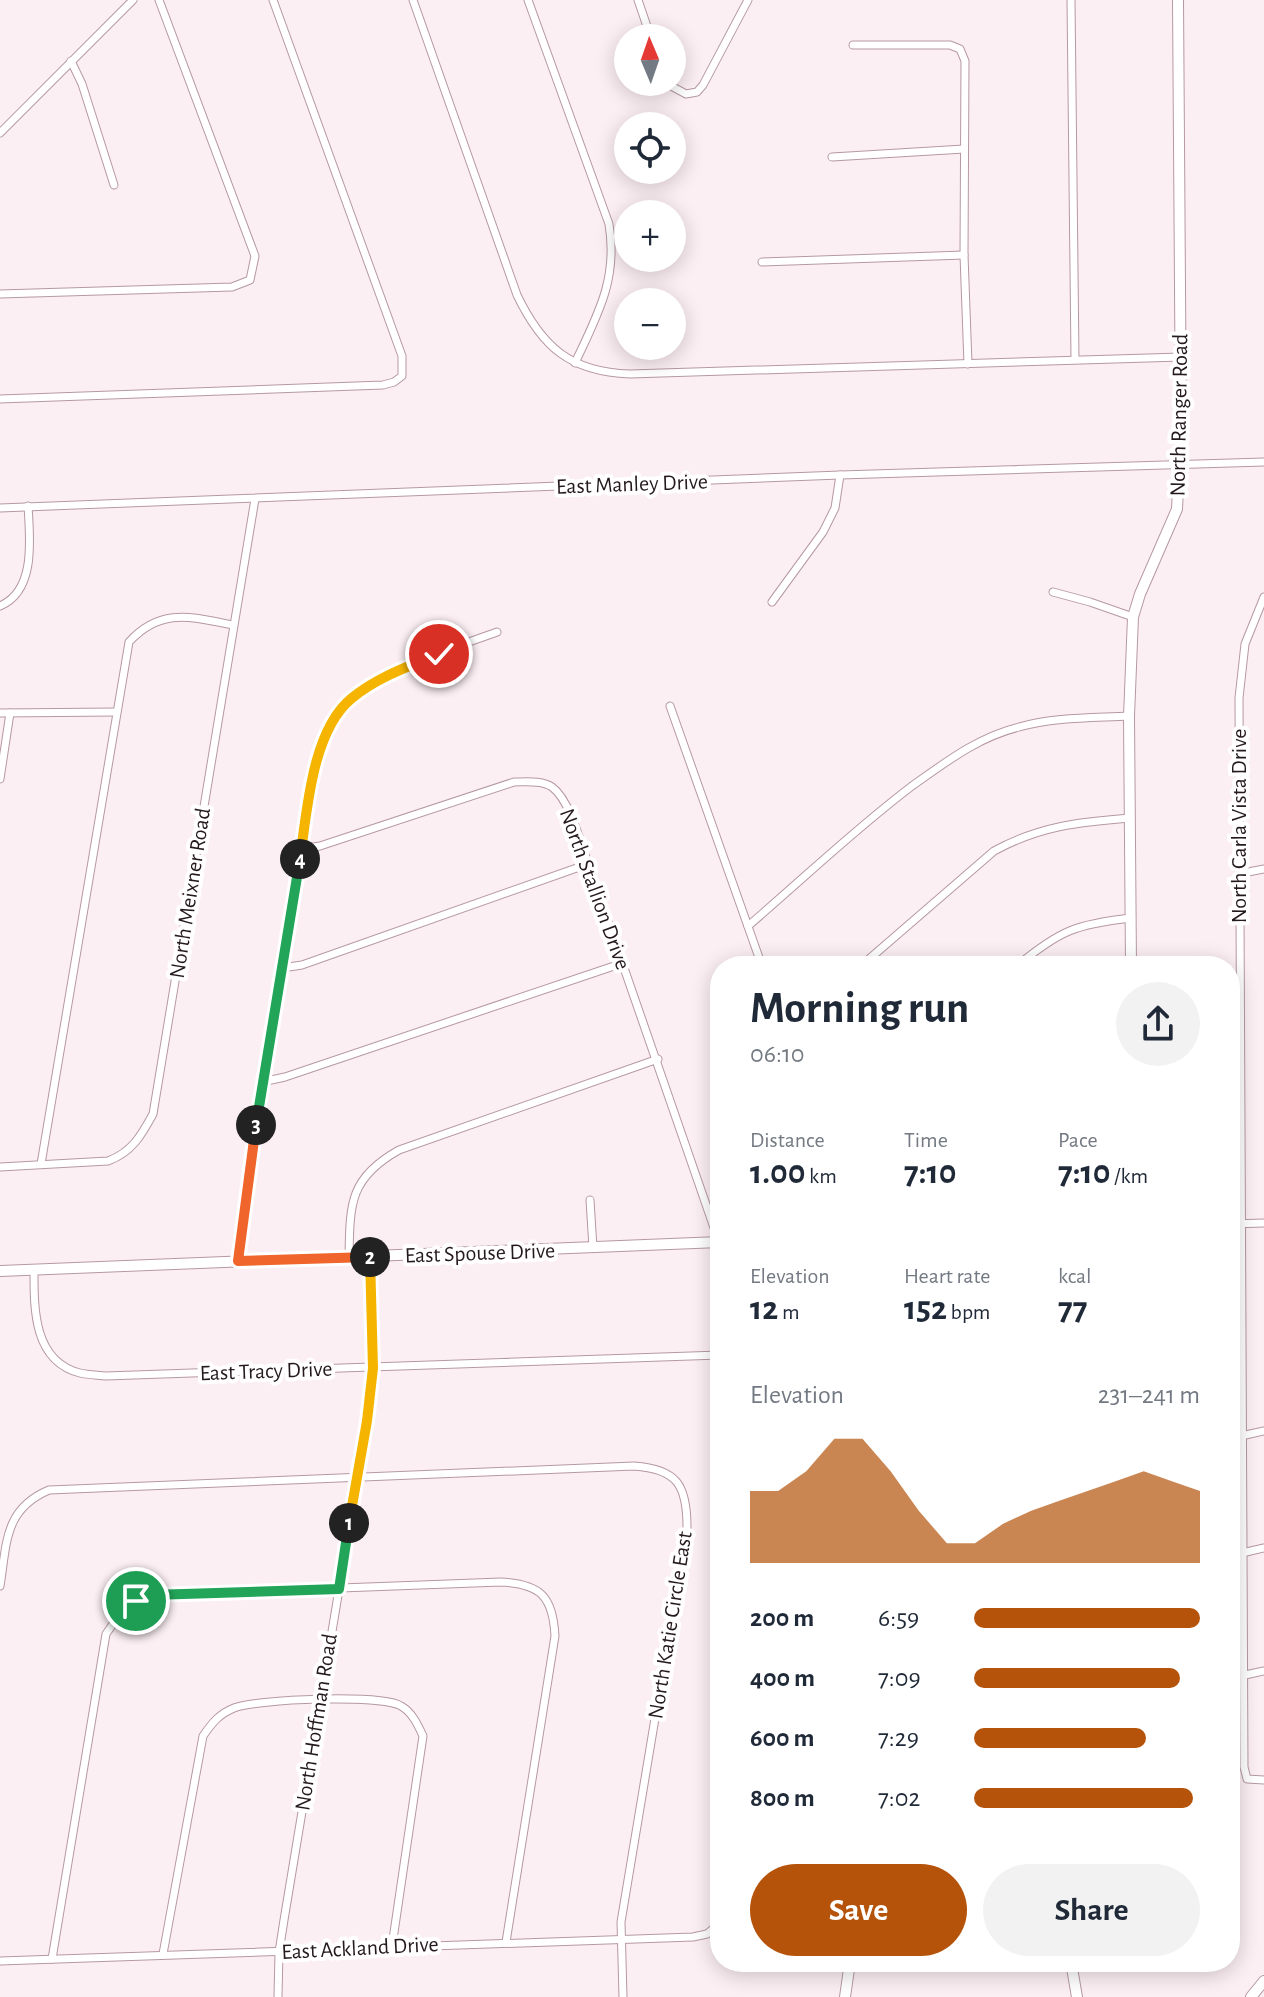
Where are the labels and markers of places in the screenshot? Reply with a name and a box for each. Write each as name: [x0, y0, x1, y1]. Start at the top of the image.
pin: [405, 620, 473, 688]
pin: 4: [280, 839, 320, 879]
pin: 3: [236, 1105, 276, 1145]
pin: 2: [350, 1237, 390, 1277]
pin: 1: [329, 1503, 369, 1543]
pin: [102, 1567, 170, 1635]

